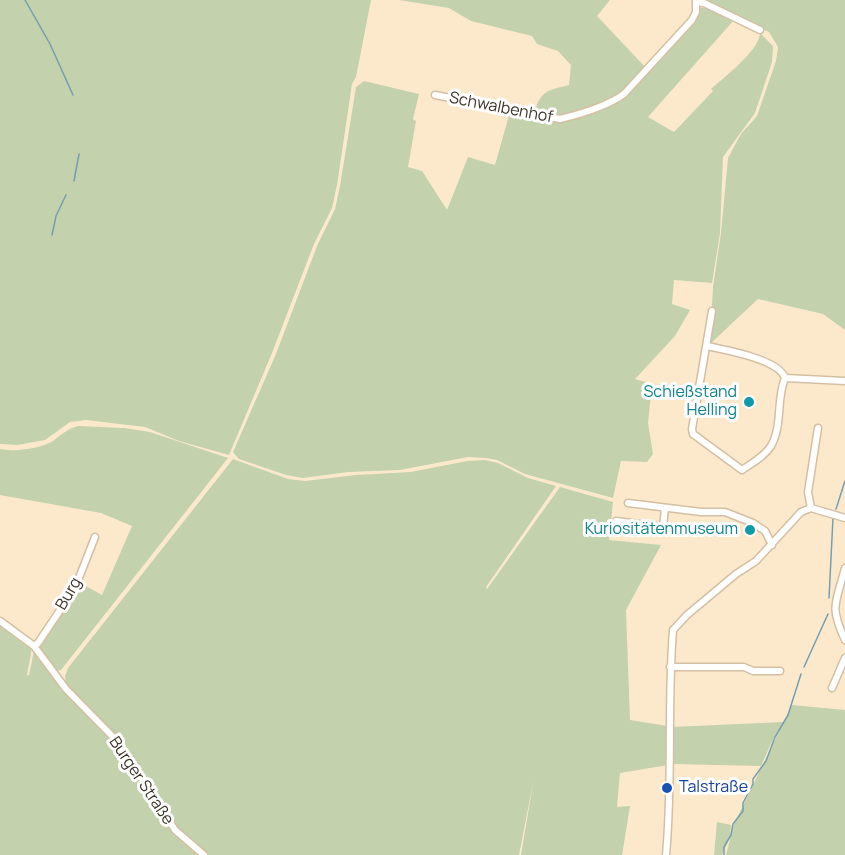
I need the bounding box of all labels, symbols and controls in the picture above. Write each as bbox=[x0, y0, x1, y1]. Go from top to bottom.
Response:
street label: Schwalbenhof bbox=[447, 89, 555, 127]
place label: Schießstand Helling bbox=[643, 383, 737, 421]
marker: Schießstand Helling bbox=[742, 395, 756, 409]
place label: Kuriositätenmuseum bbox=[585, 520, 738, 540]
marker: Kuriositätenmuseum bbox=[743, 523, 757, 537]
street label: Burg bbox=[52, 574, 86, 614]
street label: Burger Straße bbox=[104, 733, 178, 829]
place label: Talstraße bbox=[679, 778, 748, 798]
marker: Talstraße bbox=[660, 781, 674, 795]

